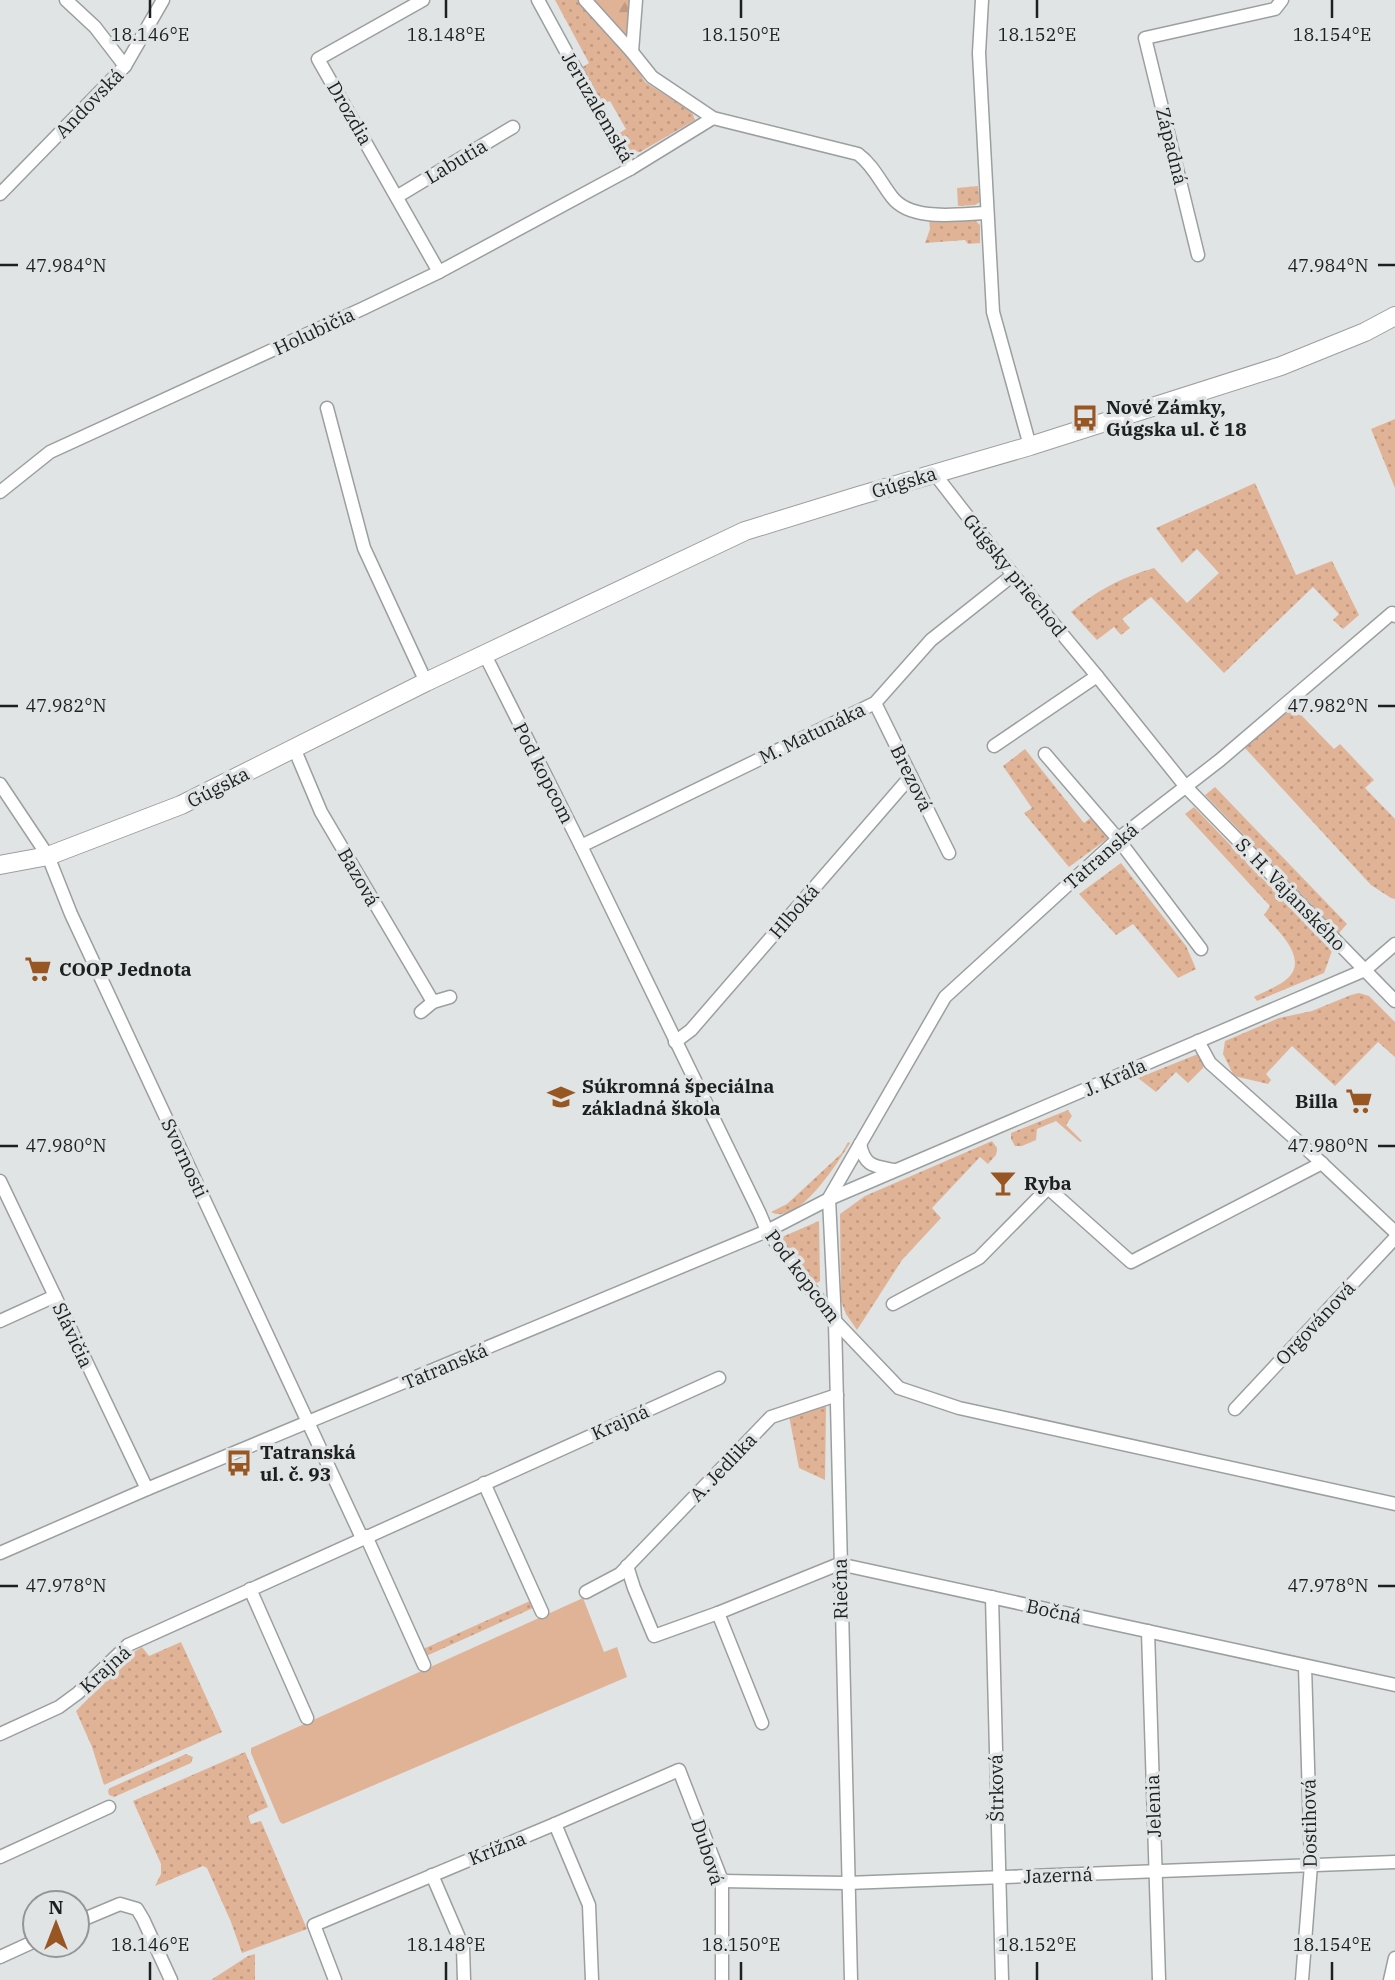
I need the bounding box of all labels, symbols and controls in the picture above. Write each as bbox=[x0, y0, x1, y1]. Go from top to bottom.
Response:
text: 18.146°E bbox=[111, 23, 189, 46]
text: 18.148°E bbox=[407, 23, 485, 46]
text: 18.150°E bbox=[702, 23, 780, 46]
text: 18.152°E bbox=[998, 23, 1076, 46]
text: 18.154°E bbox=[1293, 23, 1371, 46]
street label: Jeruzalemská bbox=[557, 47, 639, 167]
street label: Andovská bbox=[50, 63, 128, 143]
street label: Drozdia bbox=[322, 77, 378, 149]
street label: Západná bbox=[1151, 105, 1193, 187]
street label: Labutia bbox=[421, 133, 491, 189]
text: 47.984°N bbox=[25, 254, 107, 277]
text: 47.984°N bbox=[1287, 254, 1369, 277]
street label: Holubičia bbox=[270, 302, 358, 360]
place label: Nové Zámky, Gúgska ul. č 18 bbox=[1106, 395, 1247, 441]
bus stop icon: Nové Zámky, Gúgska ul. č 18 bbox=[1070, 403, 1100, 433]
street label: Gúgska bbox=[869, 461, 939, 503]
street label: Gúgsky priechod bbox=[958, 509, 1072, 641]
text: 47.982°N bbox=[25, 694, 107, 717]
text: 47.982°N bbox=[1287, 694, 1369, 717]
street label: M. Matunáka bbox=[755, 697, 869, 769]
street label: Pod kopcom bbox=[508, 718, 580, 828]
street label: Brezová bbox=[886, 741, 938, 815]
street label: Gúgska bbox=[183, 761, 253, 813]
street label: Tatranská bbox=[1059, 817, 1143, 895]
street label: S. H. Vajanského bbox=[1231, 832, 1351, 956]
street label: Bazová bbox=[333, 844, 385, 910]
street label: Hlboká bbox=[764, 879, 824, 943]
supermarket icon: COOP Jednota bbox=[23, 954, 53, 984]
place label: COOP Jednota bbox=[59, 957, 192, 981]
street label: J. Kráľa bbox=[1080, 1053, 1150, 1101]
place label: Súkromná špeciálna základná škola bbox=[582, 1074, 774, 1120]
school or university icon: Súkromná špeciálna základná škola bbox=[546, 1082, 576, 1112]
supermarket icon: Billa bbox=[1344, 1086, 1374, 1116]
place label: Billa bbox=[1295, 1089, 1338, 1113]
street label: Svornosti bbox=[156, 1114, 214, 1202]
text: 47.980°N bbox=[25, 1134, 107, 1157]
text: 47.980°N bbox=[1287, 1134, 1369, 1157]
bar icon: Ryba bbox=[988, 1168, 1018, 1198]
place label: Ryba bbox=[1024, 1171, 1072, 1195]
street label: Pod kopcom bbox=[760, 1225, 846, 1327]
street label: Orgovánová bbox=[1270, 1276, 1360, 1370]
street label: Slávičia bbox=[47, 1299, 99, 1371]
street label: Tatranská bbox=[399, 1337, 491, 1395]
street label: Krajná bbox=[588, 1399, 652, 1445]
street label: A. Jedlika bbox=[684, 1428, 762, 1506]
place label: Tatranská ul. č. 93 bbox=[260, 1440, 356, 1486]
bus stop icon: Tatranská ul. č. 93 bbox=[224, 1448, 254, 1478]
street label: Riečna bbox=[827, 1558, 853, 1620]
text: 47.978°N bbox=[25, 1574, 107, 1597]
text: 47.978°N bbox=[1287, 1574, 1369, 1597]
street label: Bočná bbox=[1024, 1593, 1084, 1629]
street label: Krajná bbox=[75, 1640, 135, 1698]
street label: Štrková bbox=[983, 1754, 1009, 1822]
street label: Jelenia bbox=[1140, 1774, 1166, 1838]
street label: Dostihová bbox=[1296, 1778, 1322, 1868]
street label: Dubová bbox=[686, 1816, 730, 1888]
street label: Krížna bbox=[465, 1826, 529, 1870]
street label: Jazerná bbox=[1023, 1862, 1093, 1888]
north arrow bbox=[21, 1889, 91, 1959]
text: N bbox=[48, 1895, 64, 1919]
text: 18.146°E bbox=[111, 1933, 189, 1956]
text: 18.148°E bbox=[407, 1933, 485, 1956]
text: 18.150°E bbox=[702, 1933, 780, 1956]
text: 18.152°E bbox=[998, 1933, 1076, 1956]
text: 18.154°E bbox=[1293, 1933, 1371, 1956]

